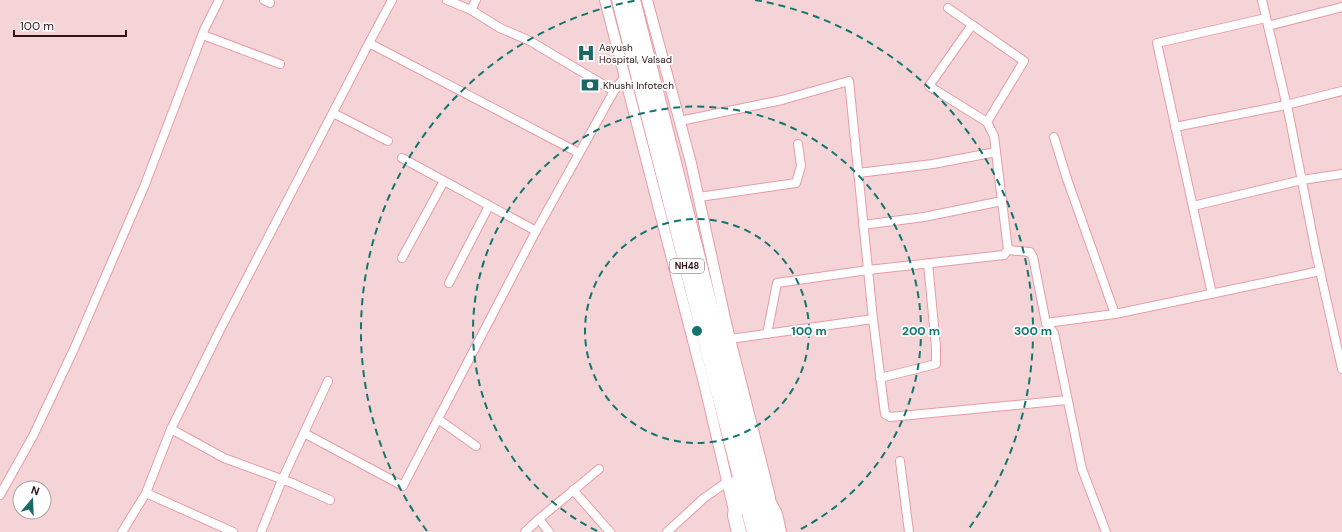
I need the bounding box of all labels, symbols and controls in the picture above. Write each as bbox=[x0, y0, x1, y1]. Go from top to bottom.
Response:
scale bar bbox=[14, 12, 126, 38]
text: 100 m bbox=[20, 18, 54, 34]
place label: Aayush Hospital, Valsad bbox=[599, 41, 672, 66]
hospital icon: Aayush Hospital, Valsad bbox=[576, 43, 596, 63]
bank icon: Khushi Infotech bbox=[580, 75, 600, 95]
place label: Khushi Infotech bbox=[603, 79, 674, 92]
road number: NH48 bbox=[670, 259, 704, 273]
text: 100 m bbox=[791, 323, 827, 339]
text: 200 m bbox=[902, 323, 940, 339]
text: 300 m bbox=[1014, 323, 1052, 339]
centre of rings bbox=[690, 324, 704, 338]
north arrow bbox=[12, 480, 52, 520]
text: N bbox=[29, 483, 41, 498]

